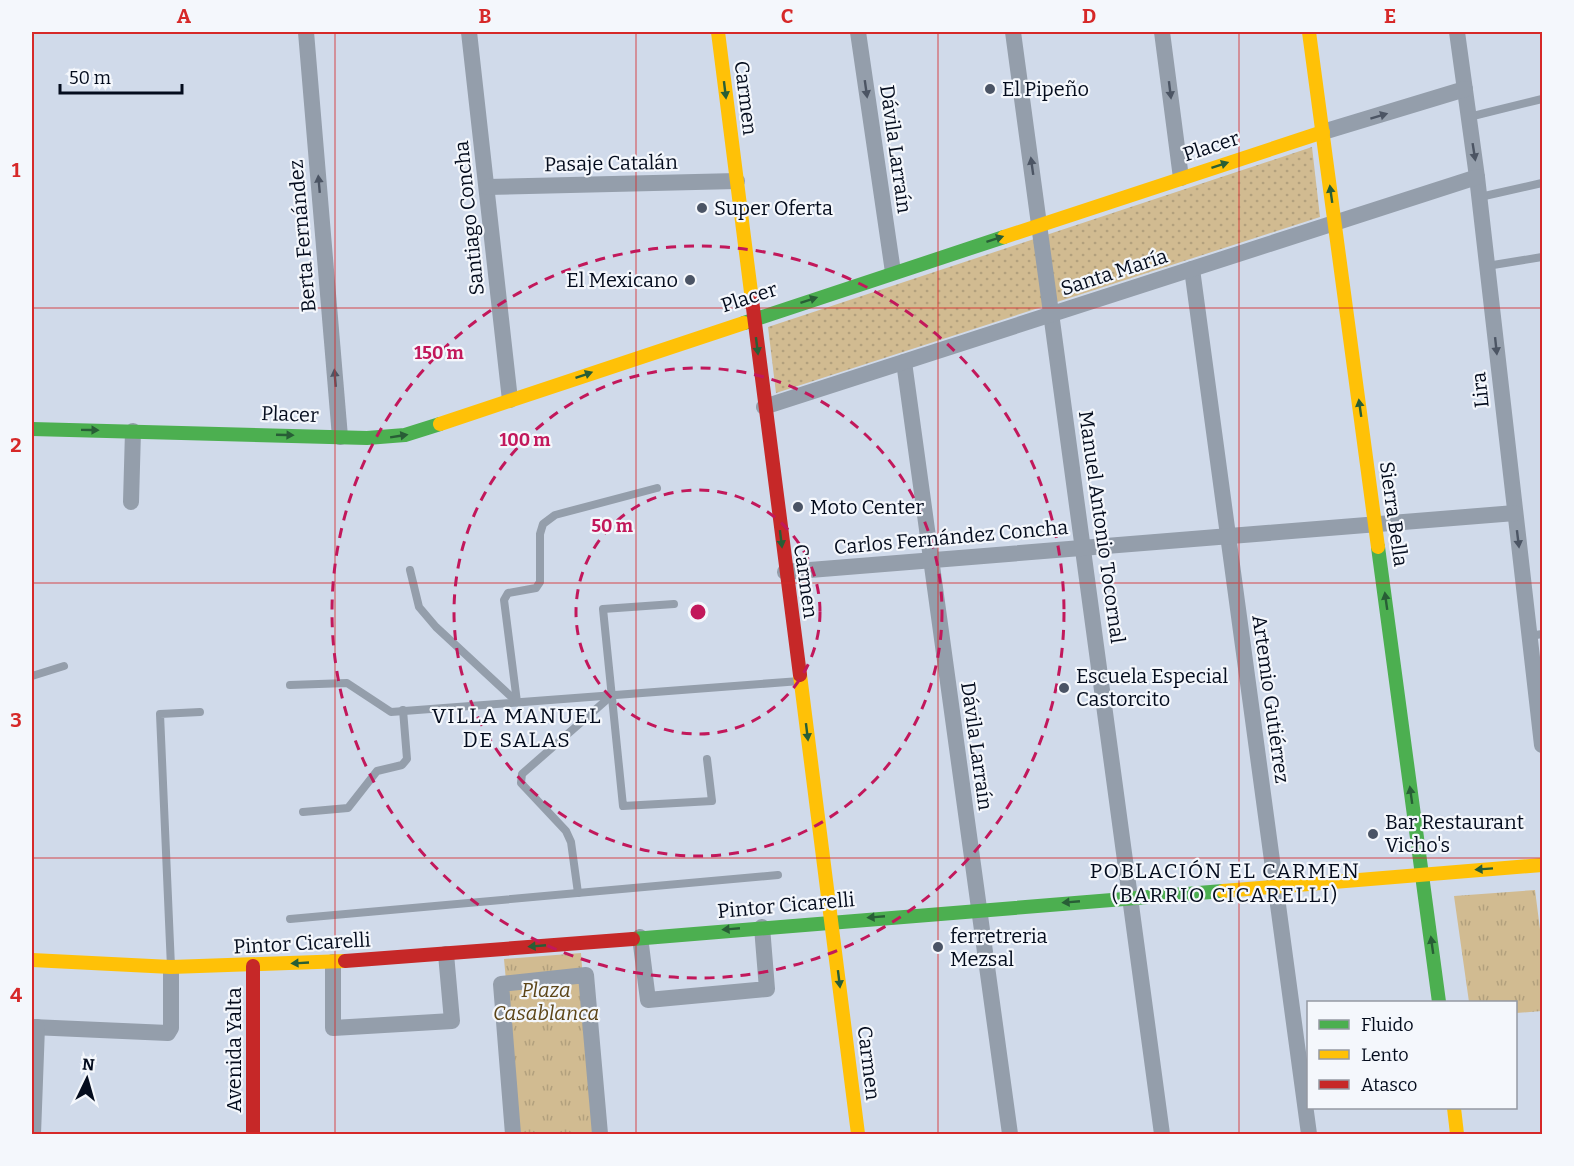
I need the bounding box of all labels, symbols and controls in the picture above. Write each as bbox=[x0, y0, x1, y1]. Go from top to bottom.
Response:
text: A bbox=[177, 4, 192, 28]
text: B bbox=[479, 4, 492, 28]
text: C bbox=[781, 4, 793, 28]
text: D bbox=[1082, 4, 1096, 28]
text: E bbox=[1384, 4, 1396, 28]
scale bar bbox=[60, 57, 182, 95]
street label: Carmen bbox=[730, 59, 763, 137]
text: 50 m bbox=[69, 67, 111, 89]
place label: El Pipeño bbox=[1002, 77, 1089, 101]
one-way arrow bbox=[721, 80, 730, 99]
one-way arrow bbox=[862, 80, 871, 99]
one-way arrow bbox=[1165, 80, 1175, 99]
marker: El Pipeño bbox=[983, 82, 997, 96]
street label: Dávila Larraín bbox=[875, 83, 917, 215]
one-way arrow bbox=[1370, 111, 1388, 120]
street label: Placer bbox=[1180, 126, 1242, 166]
street label: Santiago Concha bbox=[449, 140, 489, 296]
one-way arrow bbox=[1469, 142, 1478, 161]
street label: Pasaje Catalán bbox=[544, 150, 678, 177]
one-way arrow bbox=[1027, 157, 1036, 176]
text: 1 bbox=[12, 158, 21, 182]
street label: Berta Fernández bbox=[283, 159, 321, 313]
one-way arrow bbox=[1211, 160, 1229, 170]
one-way arrow bbox=[314, 174, 324, 193]
one-way arrow bbox=[1326, 184, 1336, 203]
place label: Super Oferta bbox=[714, 196, 833, 220]
marker: Super Oferta bbox=[695, 201, 709, 215]
one-way arrow bbox=[986, 234, 1004, 243]
street label: Santa María bbox=[1058, 243, 1170, 301]
place label: El Mexicano bbox=[566, 268, 678, 292]
marker: El Mexicano bbox=[683, 273, 697, 287]
street label: Placer bbox=[718, 277, 780, 317]
one-way arrow bbox=[800, 294, 818, 304]
one-way arrow bbox=[752, 336, 762, 355]
one-way arrow bbox=[1491, 336, 1501, 355]
text: 150 m bbox=[414, 342, 464, 364]
one-way arrow bbox=[330, 369, 340, 388]
one-way arrow bbox=[575, 370, 593, 380]
street label: Lira bbox=[1466, 371, 1494, 409]
one-way arrow bbox=[1355, 399, 1364, 418]
street label: Placer bbox=[261, 401, 319, 427]
street label: Manuel Antonio Tocornal bbox=[1074, 409, 1130, 645]
one-way arrow bbox=[80, 425, 99, 435]
text: 100 m bbox=[499, 429, 551, 451]
one-way arrow bbox=[275, 430, 294, 440]
one-way arrow bbox=[389, 431, 408, 440]
text: 2 bbox=[10, 433, 22, 457]
street label: Sierra Bella bbox=[1375, 460, 1413, 568]
place label: Moto Center bbox=[810, 495, 924, 519]
marker: Moto Center bbox=[791, 500, 805, 514]
text: 50 m bbox=[591, 515, 633, 537]
street label: Carlos Fernández Concha bbox=[833, 515, 1069, 559]
one-way arrow bbox=[777, 530, 786, 549]
one-way arrow bbox=[1513, 530, 1523, 549]
street label: Carmen bbox=[789, 542, 823, 620]
one-way arrow bbox=[1381, 592, 1390, 611]
centre of rings bbox=[688, 602, 708, 622]
street label: Artemio Gutiérrez bbox=[1247, 613, 1295, 785]
place label: Escuela Especial Castorcito bbox=[1076, 664, 1228, 711]
street label: Dávila Larraín bbox=[956, 680, 998, 812]
marker: Escuela Especial Castorcito bbox=[1057, 681, 1071, 695]
district label: VILLA MANUEL DE SALAS bbox=[432, 703, 602, 753]
text: 3 bbox=[10, 708, 22, 732]
one-way arrow bbox=[802, 723, 812, 742]
one-way arrow bbox=[1407, 785, 1416, 804]
place label: Bar Restaurant Vicho's bbox=[1385, 810, 1524, 857]
marker: Bar Restaurant Vicho's bbox=[1366, 827, 1380, 841]
district label: POBLACIÓN EL CARMEN (BARRIO CICARELLI) bbox=[1090, 858, 1360, 908]
one-way arrow bbox=[1475, 864, 1494, 874]
street label: Pintor Cicarelli bbox=[716, 887, 856, 923]
one-way arrow bbox=[1061, 897, 1080, 907]
one-way arrow bbox=[867, 913, 886, 922]
place label: ferretreria Mezsal bbox=[950, 924, 1047, 971]
one-way arrow bbox=[722, 925, 741, 934]
street label: Pintor Cicarelli bbox=[233, 927, 371, 959]
one-way arrow bbox=[1427, 935, 1436, 954]
marker: ferretreria Mezsal bbox=[931, 940, 945, 954]
one-way arrow bbox=[527, 941, 546, 951]
one-way arrow bbox=[291, 959, 310, 968]
one-way arrow bbox=[834, 970, 843, 989]
park label: Plaza Casablanca bbox=[493, 978, 599, 1025]
text: 4 bbox=[10, 983, 22, 1007]
street label: Avenida Yalta bbox=[222, 987, 246, 1113]
legend bbox=[1307, 1001, 1517, 1109]
text: Fluido bbox=[1361, 1014, 1414, 1036]
street label: Carmen bbox=[853, 1024, 886, 1102]
text: Lento bbox=[1361, 1044, 1409, 1066]
north arrow bbox=[57, 1049, 117, 1109]
text: N bbox=[81, 1055, 95, 1075]
text: Atasco bbox=[1361, 1074, 1417, 1096]

